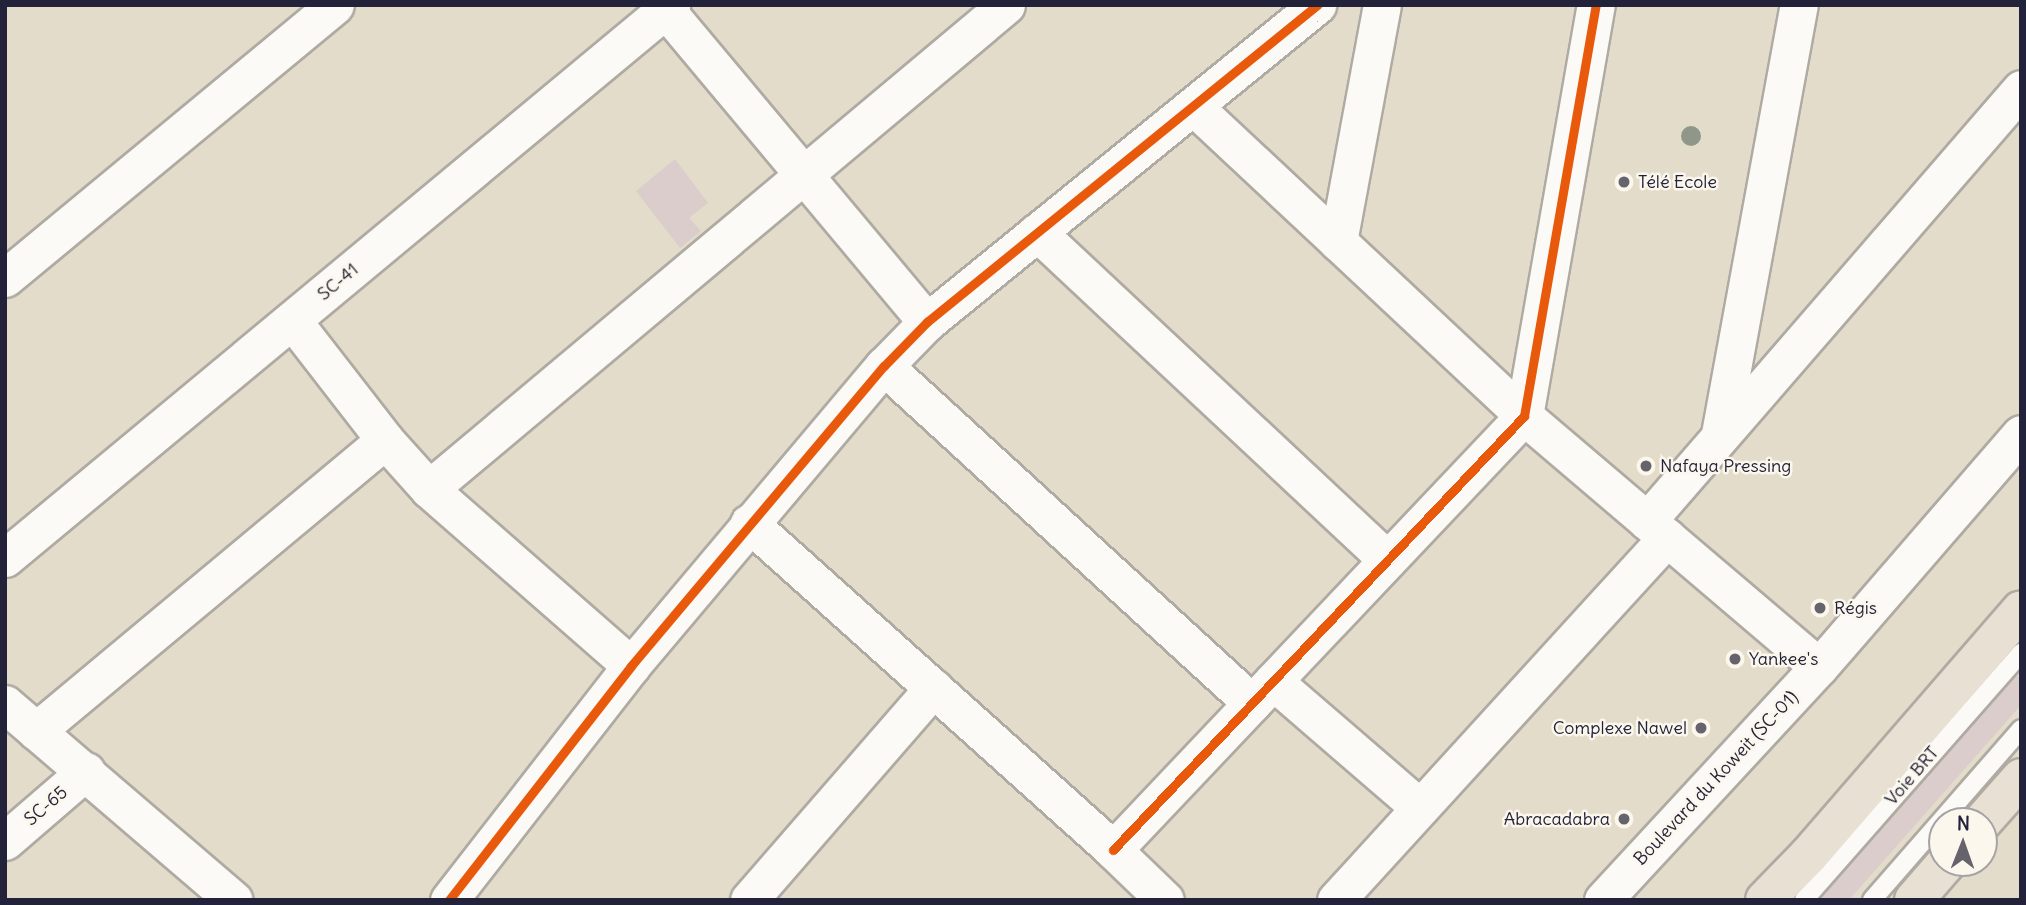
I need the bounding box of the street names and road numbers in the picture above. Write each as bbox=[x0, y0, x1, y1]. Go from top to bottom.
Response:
street label: SC-41 bbox=[313, 259, 363, 305]
street label: Boulevard du Koweit (SC-01) bbox=[1629, 686, 1803, 870]
street label: Voie BRT bbox=[1881, 742, 1943, 810]
street label: SC-65 bbox=[20, 782, 72, 830]

